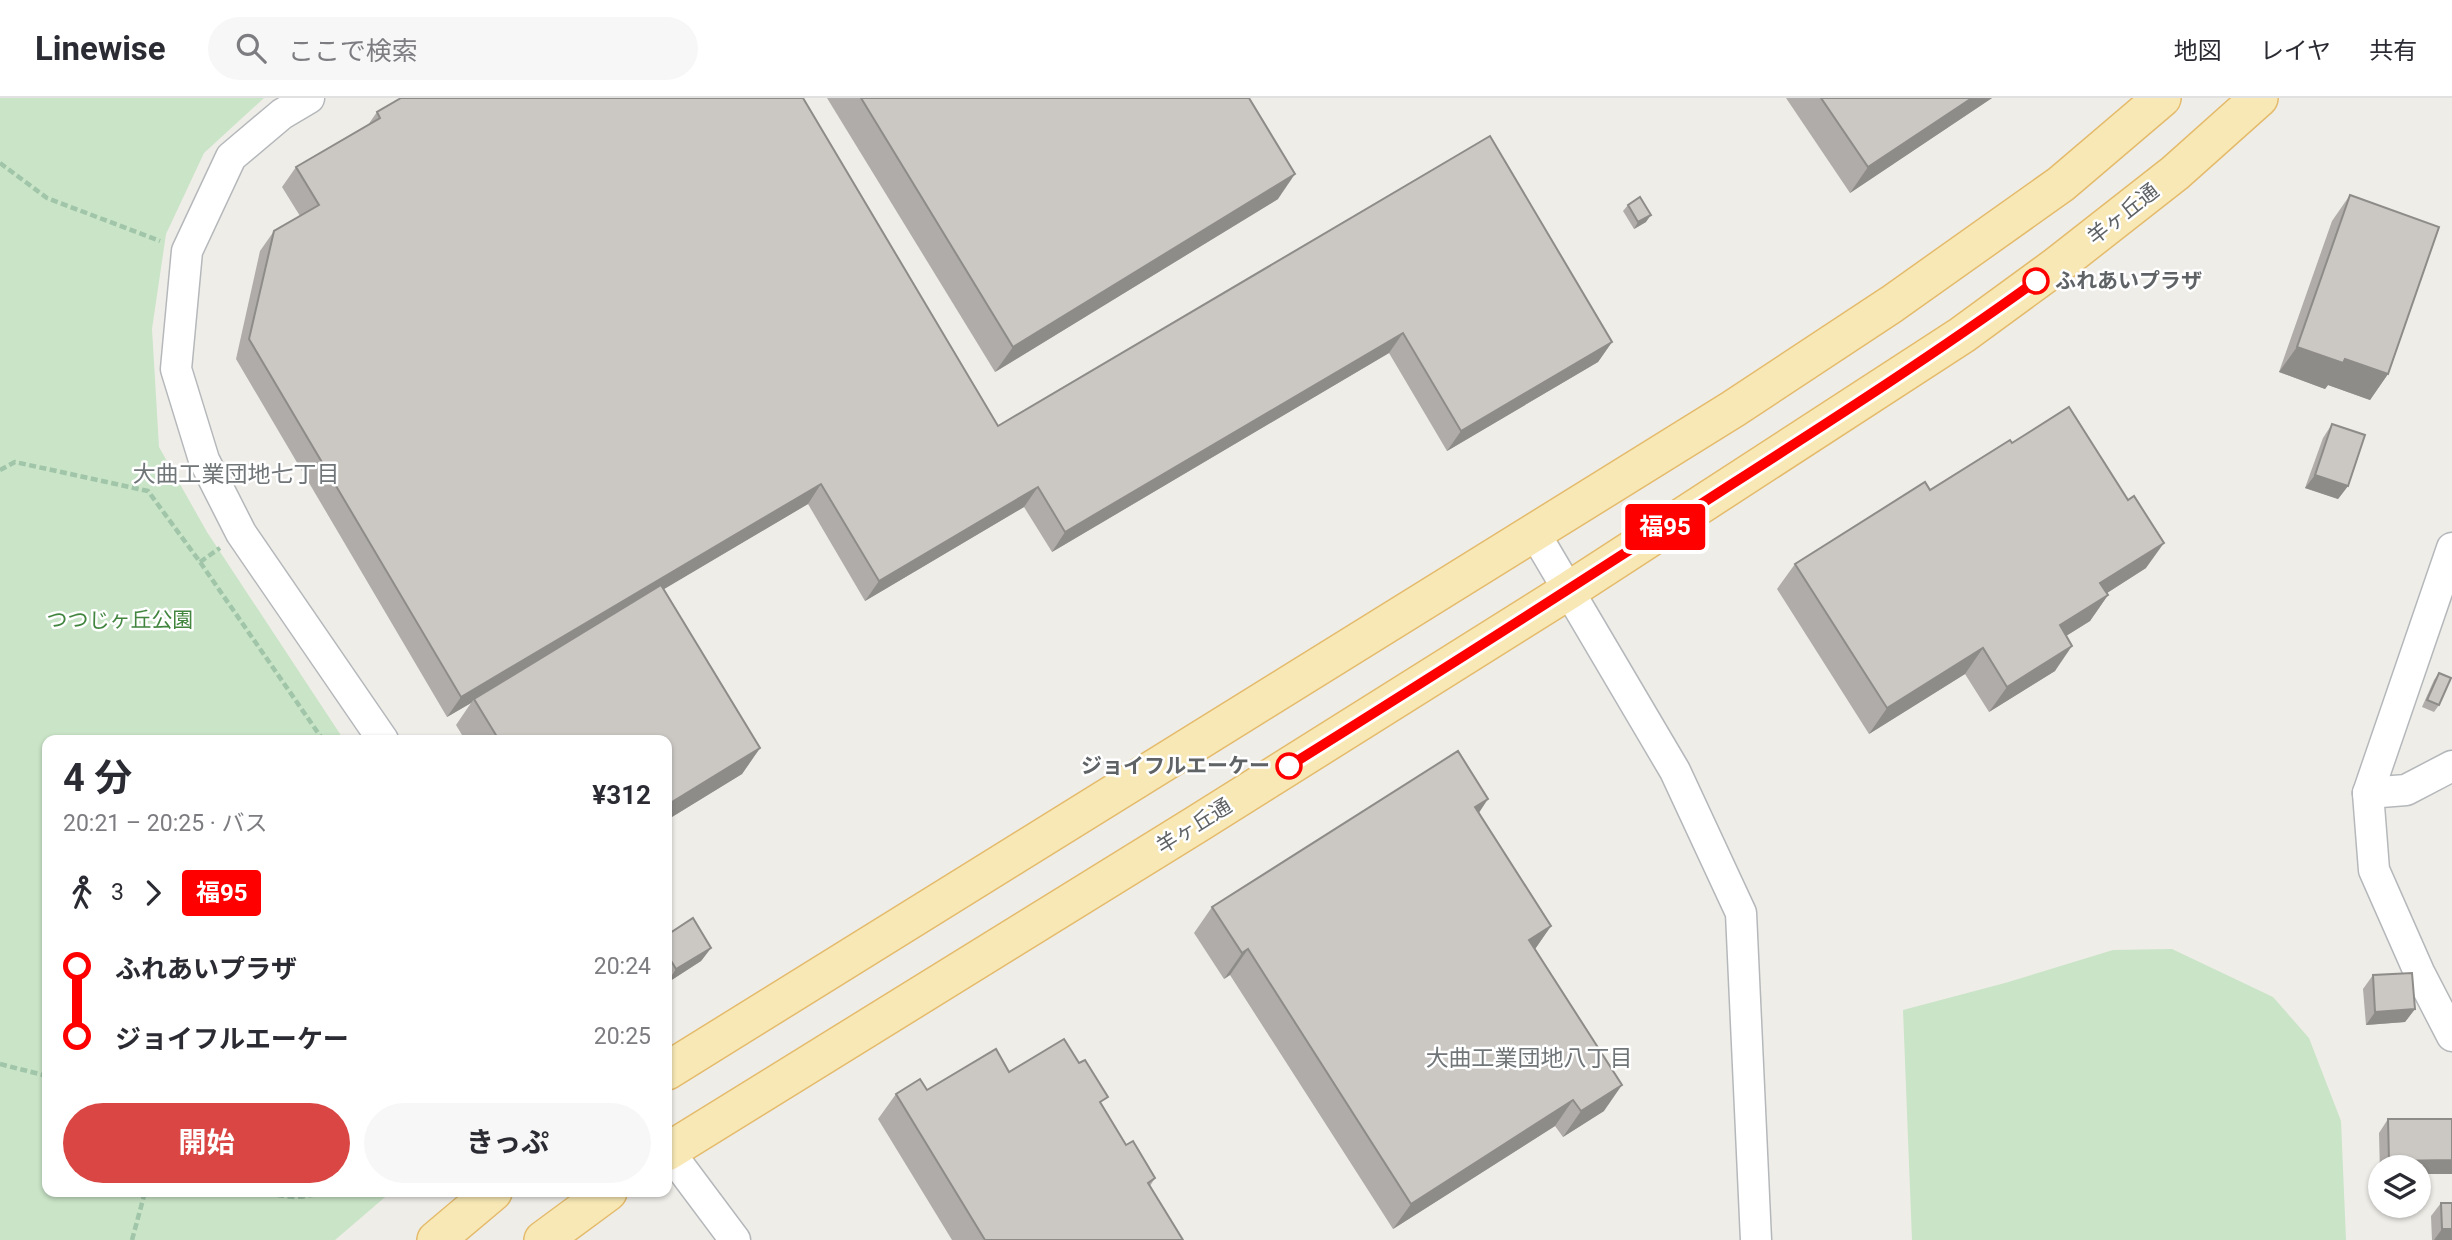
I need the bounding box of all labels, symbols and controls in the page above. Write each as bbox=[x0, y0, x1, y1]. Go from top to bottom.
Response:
search box bbox=[208, 17, 698, 80]
text: Linewise bbox=[35, 29, 166, 68]
icon: search bbox=[232, 29, 270, 67]
text: ここで検索 bbox=[288, 36, 418, 66]
text: 地図 bbox=[2174, 37, 2222, 65]
text: レイヤ bbox=[2260, 37, 2331, 65]
text: 共有 bbox=[2369, 37, 2417, 65]
street label: 羊ヶ丘通 bbox=[2083, 179, 2163, 249]
marker: ふれあいプラザ bbox=[2023, 268, 2049, 294]
place label: ふれあいプラザ bbox=[2055, 269, 2202, 293]
district label: 大曲工業団地七丁目 bbox=[133, 461, 340, 488]
line badge: 福95 bbox=[1625, 504, 1705, 550]
text: 福95 bbox=[1639, 513, 1691, 541]
park label: つつじヶ丘公園 bbox=[47, 608, 194, 632]
marker: ジョイフルエーケー bbox=[1276, 753, 1302, 779]
place label: ジョイフルエーケー bbox=[1081, 754, 1270, 778]
text: 4 分 bbox=[63, 756, 132, 800]
text: ¥312 bbox=[592, 780, 651, 810]
street label: 羊ヶ丘通 bbox=[1152, 794, 1236, 858]
text: 20:21 – 20:25 · バス bbox=[63, 810, 267, 837]
icon: walk bbox=[63, 874, 101, 912]
icon: forward bbox=[134, 874, 172, 912]
text: 3 bbox=[111, 879, 124, 906]
text: 福95 bbox=[196, 879, 247, 907]
text: 20:24 bbox=[594, 953, 651, 980]
text: ふれあいプラザ bbox=[115, 954, 297, 984]
text: 20:25 bbox=[594, 1023, 651, 1050]
text: ジョイフルエーケー bbox=[115, 1024, 349, 1054]
district label: 大曲工業団地八丁目 bbox=[1426, 1045, 1633, 1072]
button: 開始 bbox=[63, 1103, 350, 1183]
button: きっぷ bbox=[364, 1103, 651, 1183]
map controls bbox=[2368, 1155, 2431, 1218]
button: layers bbox=[2368, 1155, 2431, 1218]

